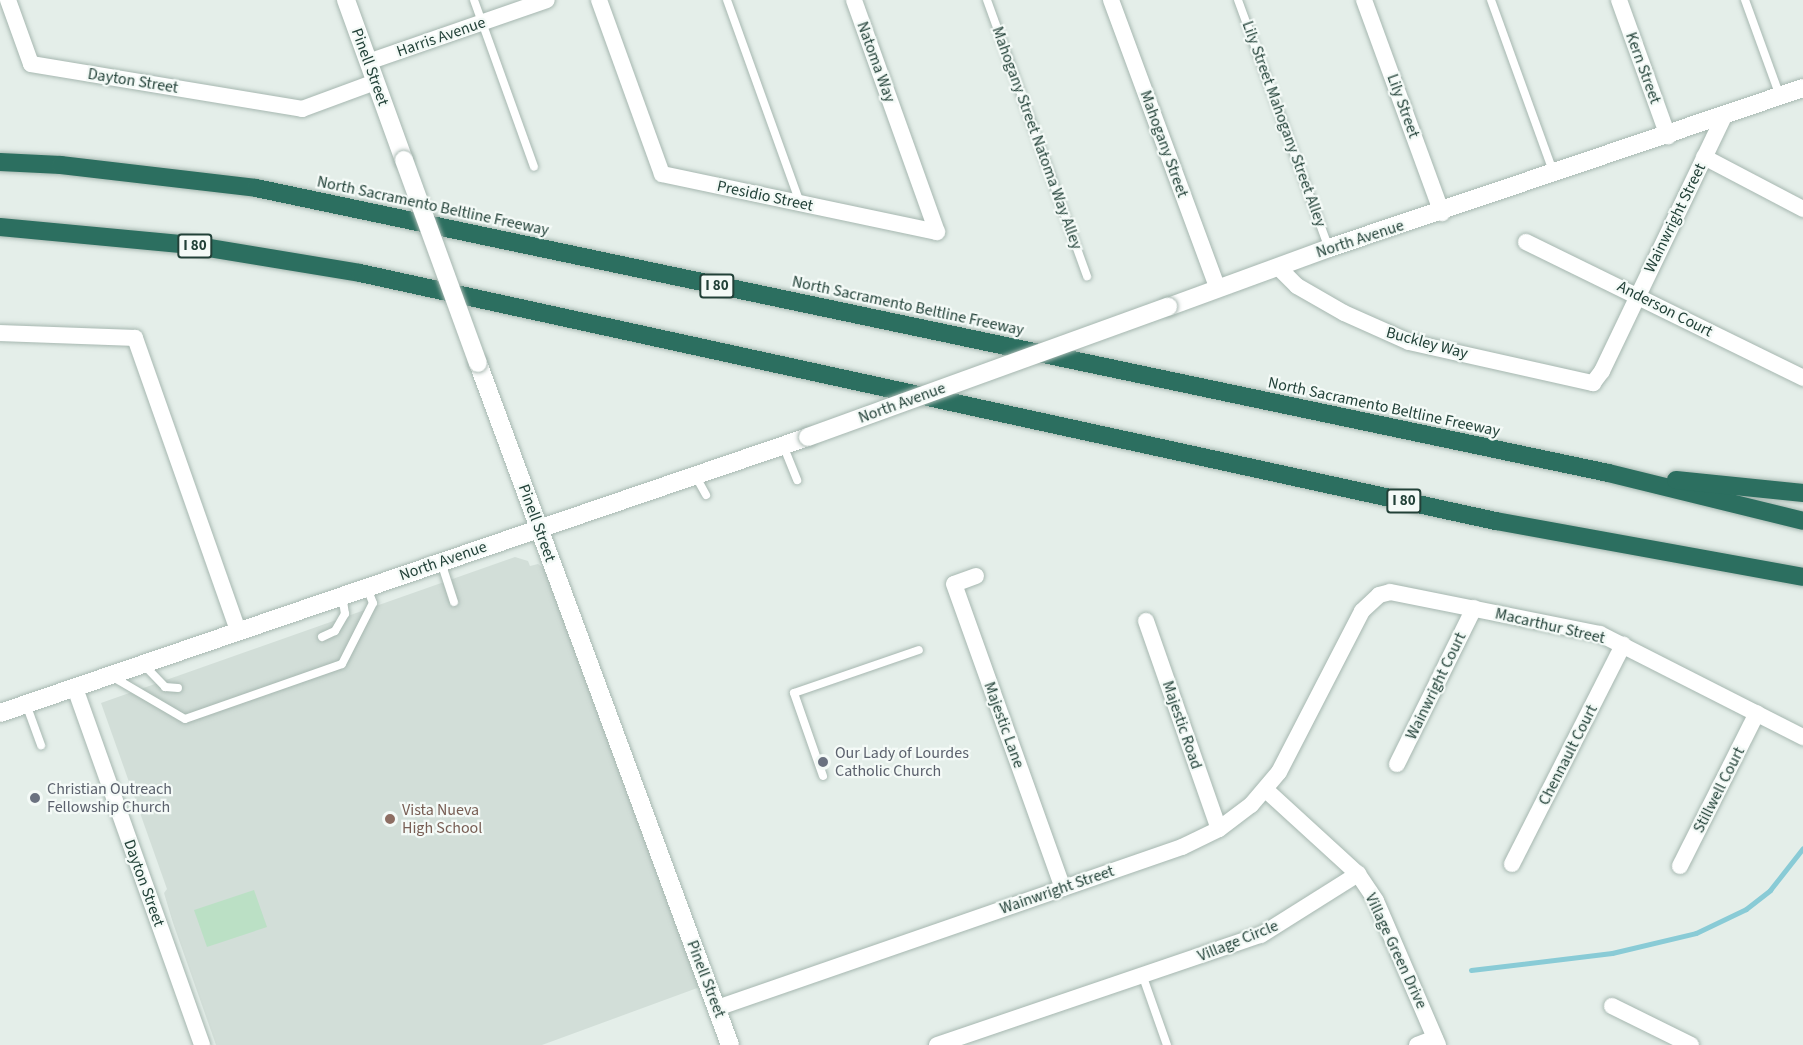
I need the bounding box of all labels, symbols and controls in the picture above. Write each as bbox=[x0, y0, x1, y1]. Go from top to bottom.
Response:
street label: Harris Avenue bbox=[394, 13, 488, 61]
street label: Lily Street Mahogany Street Alley bbox=[1238, 18, 1330, 230]
street label: Natoma Way bbox=[853, 19, 899, 105]
street label: Mahogany Street Natoma Way Alley bbox=[988, 24, 1086, 252]
street label: Pinell Street bbox=[347, 26, 393, 108]
street label: Kern Street bbox=[1621, 30, 1665, 106]
street label: Dayton Street bbox=[86, 64, 180, 98]
street label: Lily Street bbox=[1383, 71, 1423, 141]
street label: Mahogany Street bbox=[1136, 88, 1192, 200]
street label: Wainwright Street bbox=[1640, 160, 1710, 276]
street label: North Sacramento Beltline Freeway bbox=[315, 172, 551, 240]
street label: Presidio Street bbox=[715, 176, 815, 216]
street label: North Avenue bbox=[1314, 216, 1406, 262]
road number: I 80 bbox=[177, 234, 213, 258]
street label: North Sacramento Beltline Freeway bbox=[790, 272, 1026, 340]
road number: I 80 bbox=[699, 274, 735, 298]
street label: Anderson Court bbox=[1614, 277, 1716, 341]
street label: Buckley Way bbox=[1384, 323, 1470, 363]
street label: North Sacramento Beltline Freeway bbox=[1266, 373, 1502, 441]
street label: North Avenue bbox=[856, 378, 948, 428]
street label: Pinell Street bbox=[514, 482, 560, 564]
road number: I 80 bbox=[1386, 489, 1422, 513]
street label: North Avenue bbox=[397, 537, 489, 585]
street label: Macarthur Street bbox=[1493, 604, 1607, 648]
street label: Wainwright Court bbox=[1402, 629, 1470, 743]
street label: Majestic Road bbox=[1158, 678, 1206, 772]
street label: Majestic Lane bbox=[980, 679, 1028, 771]
street label: Chennault Court bbox=[1534, 702, 1602, 808]
place label: Our Lady of Lourdes Catholic Church bbox=[835, 743, 969, 781]
street label: Stillwell Court bbox=[1689, 744, 1749, 836]
marker: Our Lady of Lourdes Catholic Church bbox=[816, 755, 830, 769]
place label: Christian Outreach Fellowship Church bbox=[47, 779, 172, 817]
marker: Christian Outreach Fellowship Church bbox=[28, 791, 42, 805]
place label: Vista Nueva High School bbox=[402, 800, 482, 838]
marker: Vista Nueva High School bbox=[383, 812, 397, 826]
street label: Dayton Street bbox=[119, 837, 169, 929]
street label: Wainwright Street bbox=[997, 861, 1117, 919]
street label: Village Green Drive bbox=[1361, 890, 1431, 1012]
street label: Village Circle bbox=[1195, 916, 1281, 966]
street label: Pinell Street bbox=[683, 938, 729, 1020]

